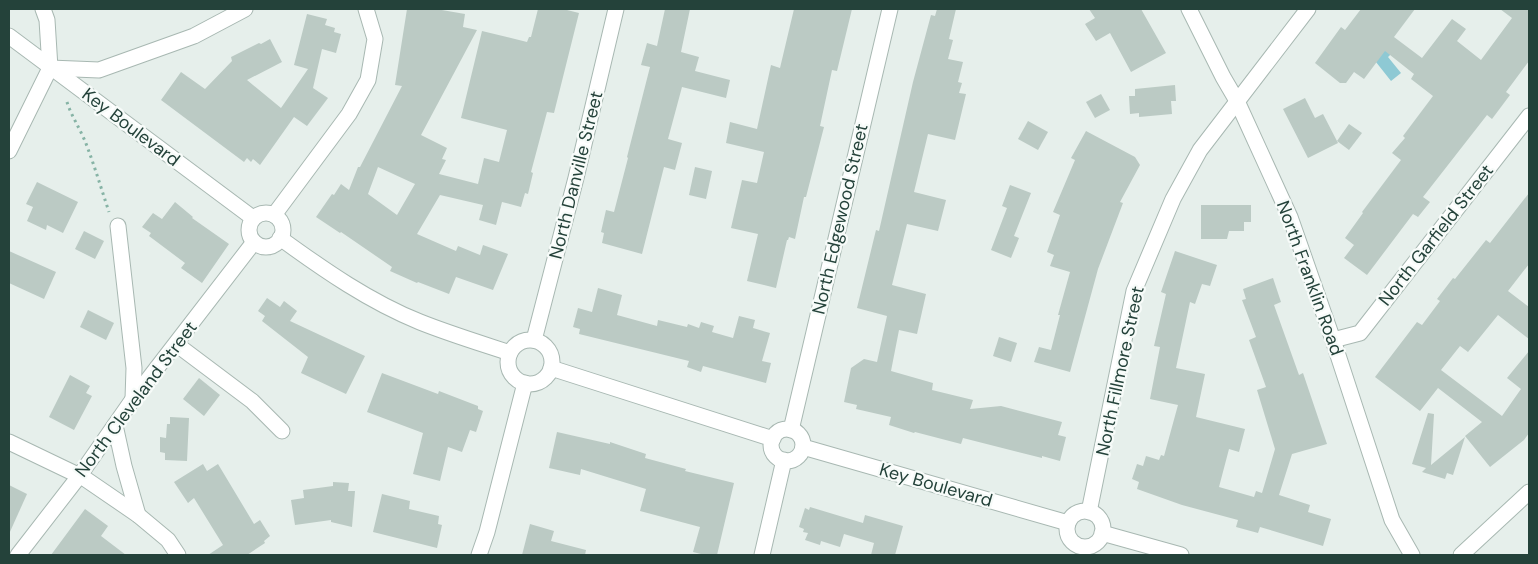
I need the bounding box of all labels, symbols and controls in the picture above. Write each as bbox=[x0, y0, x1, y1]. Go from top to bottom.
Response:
street label: Key Boulevard bbox=[77, 82, 185, 172]
street label: North Danville Street bbox=[544, 89, 608, 261]
street label: North Edgewood Street bbox=[806, 121, 874, 317]
street label: North Garfield Street bbox=[1373, 159, 1499, 311]
street label: North Franklin Road bbox=[1271, 197, 1349, 359]
street label: North Fillmore Street bbox=[1090, 284, 1150, 458]
street label: North Cleveland Street bbox=[69, 316, 203, 482]
street label: Key Boulevard bbox=[877, 457, 995, 513]

